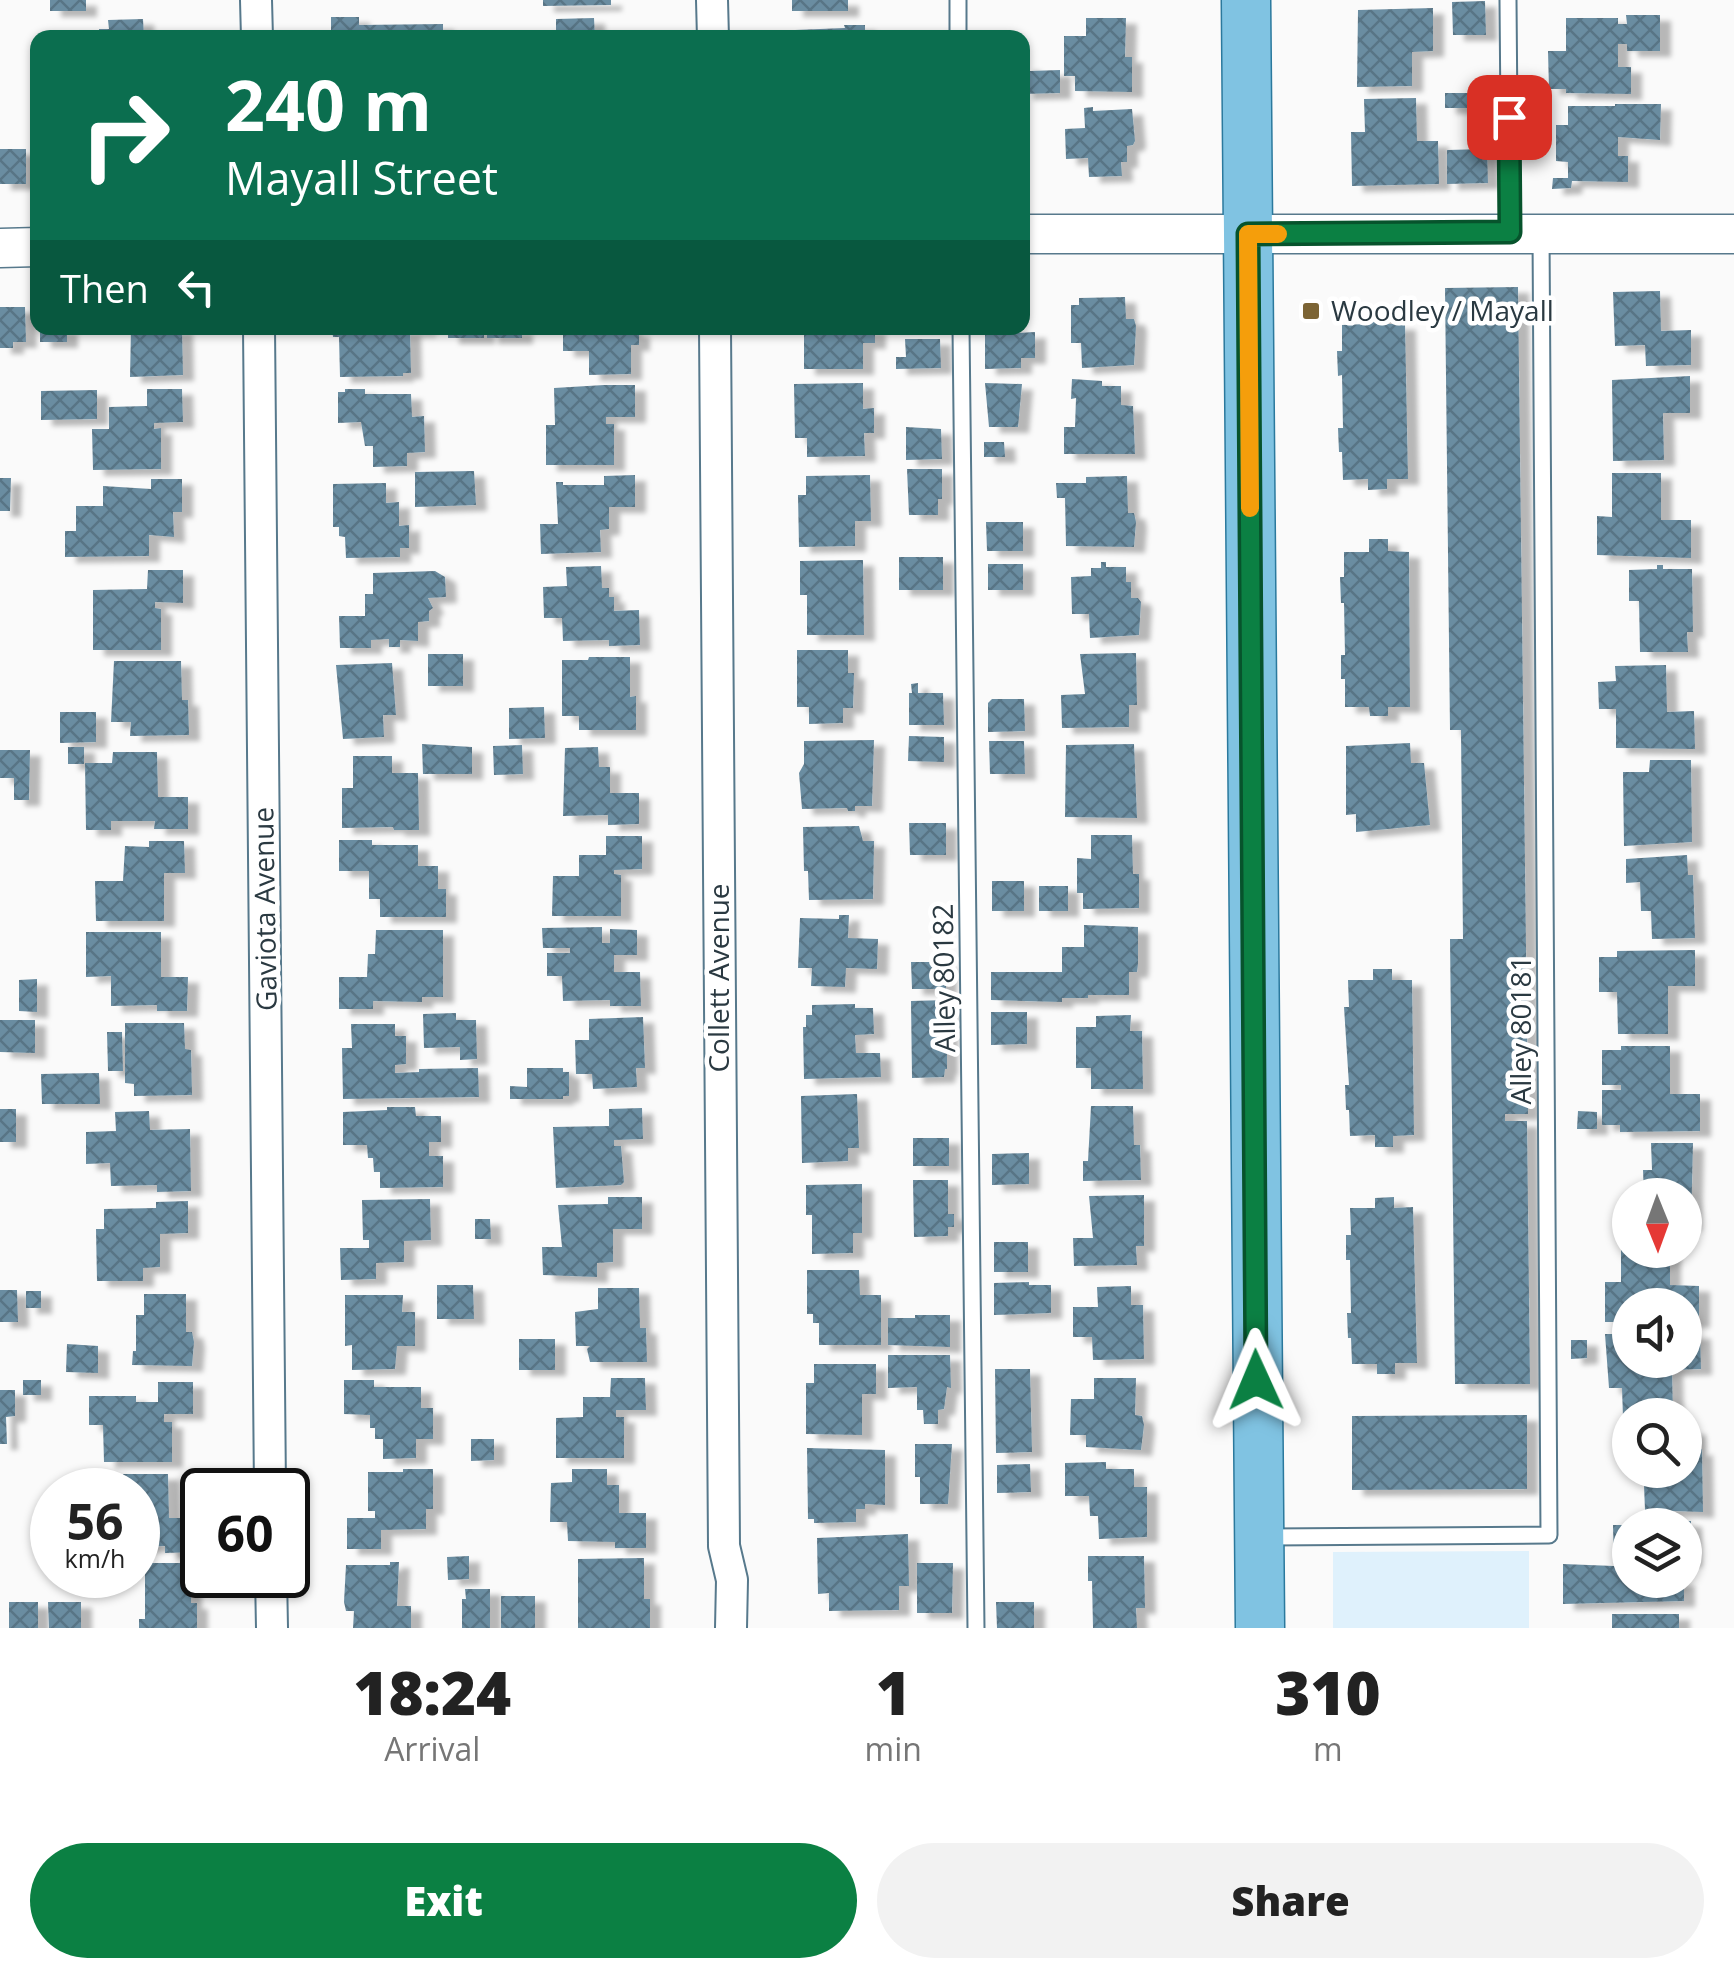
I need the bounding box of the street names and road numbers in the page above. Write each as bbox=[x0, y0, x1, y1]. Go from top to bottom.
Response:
street label: Gaviota Avenue bbox=[243, 807, 285, 1011]
street label: Collett Avenue bbox=[699, 883, 737, 1073]
street label: Alley 80182 bbox=[923, 903, 963, 1053]
street label: Alley 80181 bbox=[1501, 956, 1539, 1104]

